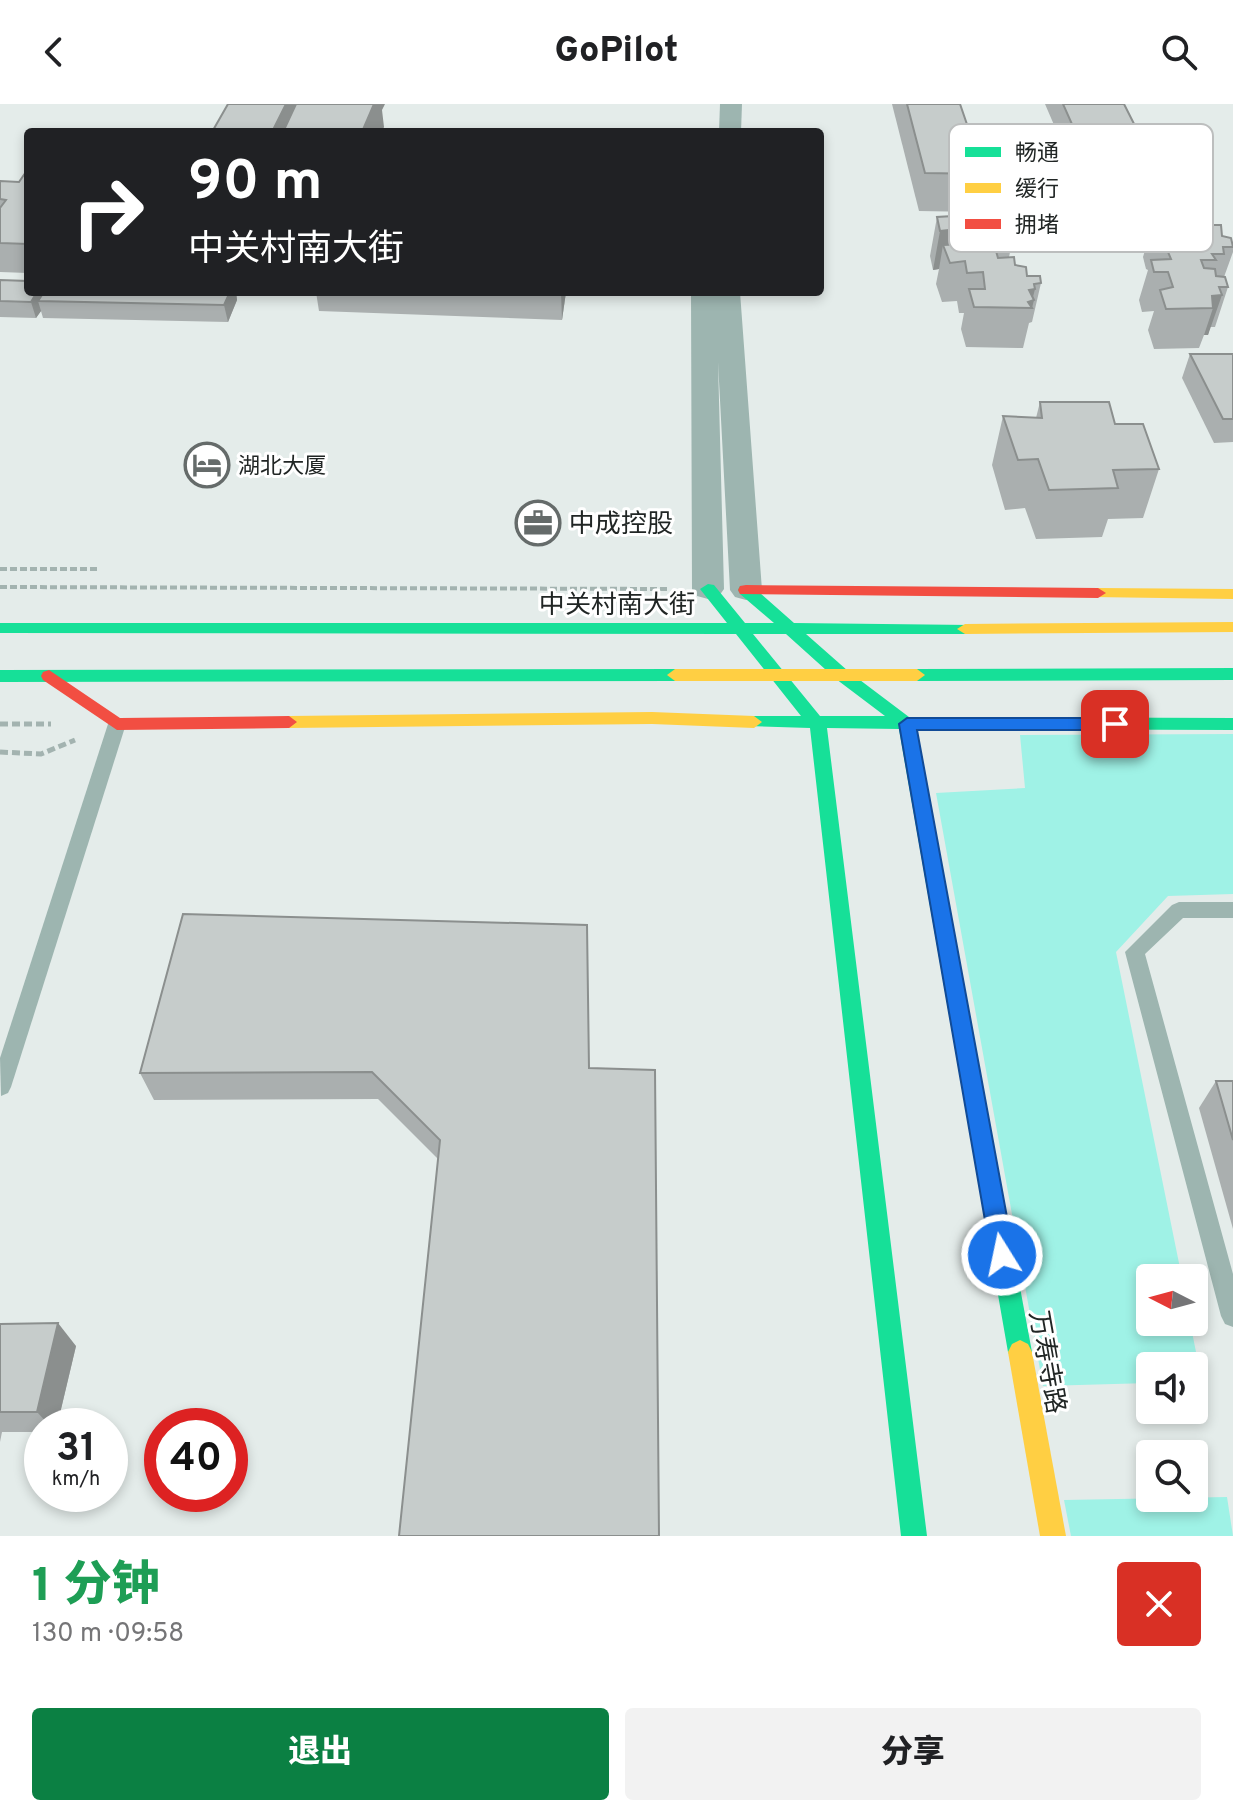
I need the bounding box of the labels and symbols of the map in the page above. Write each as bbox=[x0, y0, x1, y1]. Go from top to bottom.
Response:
legend bbox=[949, 124, 1213, 252]
text: 畅通 bbox=[1015, 141, 1059, 168]
text: 缓行 bbox=[1015, 177, 1059, 204]
text: 拥堵 bbox=[1015, 213, 1059, 240]
hotel icon: 湖北大厦 bbox=[183, 441, 231, 489]
place label: 湖北大厦 bbox=[238, 454, 326, 481]
office icon: 中成控股 bbox=[514, 499, 562, 547]
place label: 中成控股 bbox=[569, 509, 673, 542]
street label: 中关村南大街 bbox=[539, 590, 695, 623]
pin bbox=[1081, 690, 1149, 758]
position arrow bbox=[960, 1213, 1044, 1297]
north arrow bbox=[1136, 1264, 1208, 1336]
street label: 万寿寺路 bbox=[1020, 1308, 1071, 1417]
speed limit sign: 40 bbox=[144, 1408, 248, 1512]

